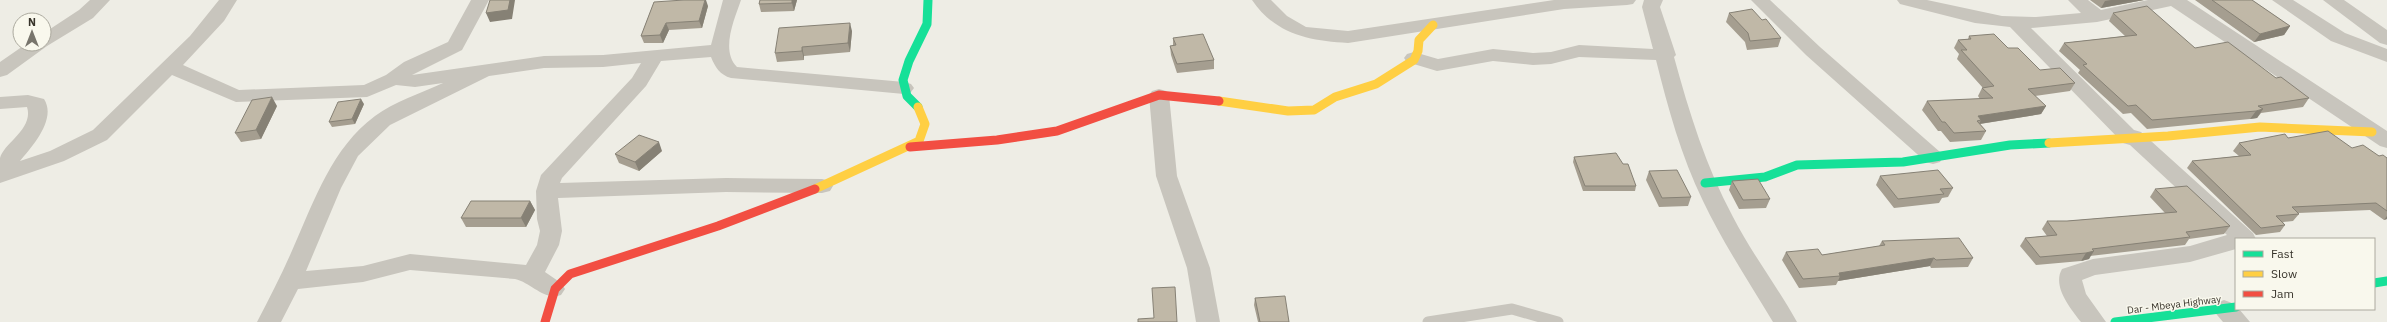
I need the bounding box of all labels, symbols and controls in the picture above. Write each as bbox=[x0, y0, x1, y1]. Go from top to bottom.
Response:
north arrow bbox=[12, 12, 52, 52]
text: N bbox=[28, 15, 36, 29]
legend bbox=[2235, 238, 2375, 310]
text: Fast bbox=[2271, 246, 2294, 261]
text: Slow bbox=[2271, 266, 2297, 281]
text: Jam bbox=[2271, 286, 2294, 301]
street label: Dar - Mbeya Highway bbox=[2126, 292, 2222, 317]

